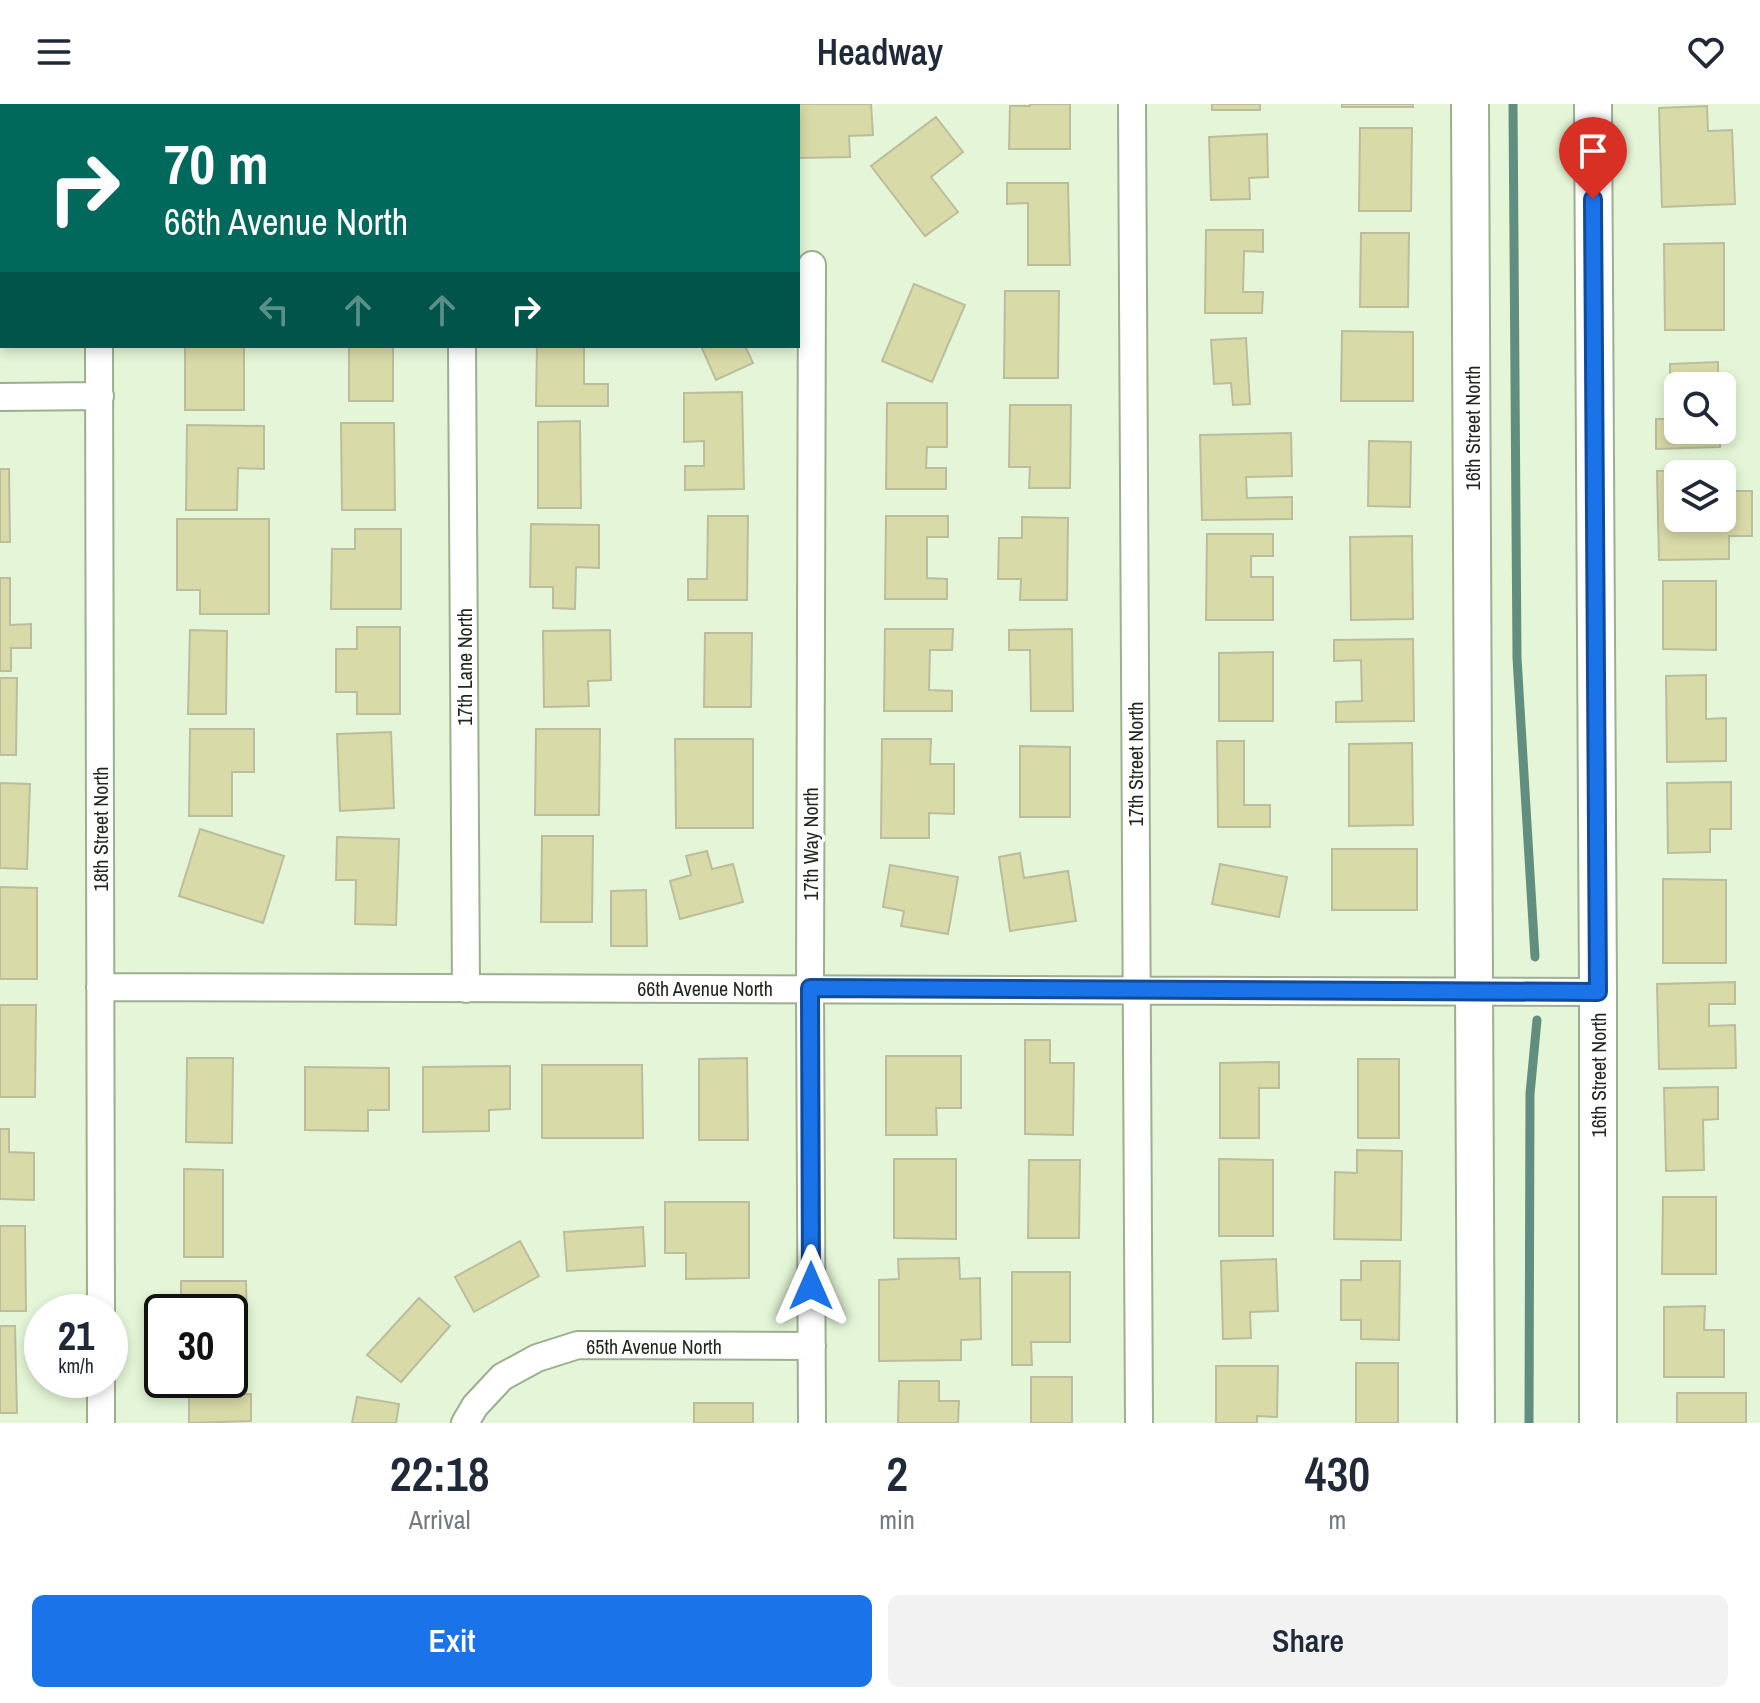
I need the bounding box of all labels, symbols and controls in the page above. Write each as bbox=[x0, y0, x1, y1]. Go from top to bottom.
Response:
text: Headway bbox=[817, 28, 943, 76]
icon: menu bbox=[32, 30, 76, 74]
icon: heart bbox=[1684, 30, 1728, 74]
pin bbox=[1559, 117, 1627, 199]
text: 70 m bbox=[164, 126, 269, 201]
icon: arrive bbox=[1571, 129, 1615, 173]
icon: right bbox=[32, 136, 136, 240]
text: 66th Avenue North bbox=[164, 198, 408, 246]
icon: left bbox=[252, 288, 296, 332]
icon: ahead bbox=[336, 288, 380, 332]
icon: ahead bbox=[420, 288, 464, 332]
icon: right bbox=[504, 288, 548, 332]
street label: 16th Street North bbox=[1459, 366, 1486, 490]
map controls bbox=[1664, 372, 1736, 532]
button: search bbox=[1664, 372, 1736, 444]
button: layers bbox=[1664, 460, 1736, 532]
street label: 17th Lane North bbox=[451, 608, 478, 726]
street label: 17th Street North bbox=[1122, 702, 1149, 826]
street label: 18th Street North bbox=[87, 767, 114, 891]
street label: 17th Way North bbox=[797, 787, 824, 901]
street label: 66th Avenue North bbox=[637, 975, 773, 1002]
street label: 16th Street North bbox=[1585, 1013, 1612, 1137]
position arrow bbox=[769, 1244, 853, 1328]
speed limit sign: 30 bbox=[144, 1294, 248, 1398]
text: 21 bbox=[58, 1309, 94, 1362]
street label: 65th Avenue North bbox=[586, 1333, 722, 1360]
text: km/h bbox=[58, 1352, 94, 1379]
text: 22:18 bbox=[390, 1441, 490, 1506]
text: 2 bbox=[886, 1441, 908, 1506]
text: 430 bbox=[1305, 1441, 1370, 1506]
text: Arrival bbox=[409, 1502, 470, 1537]
text: min bbox=[879, 1502, 915, 1537]
text: m bbox=[1329, 1502, 1346, 1537]
button: Exit bbox=[32, 1595, 872, 1687]
button: Share bbox=[888, 1595, 1728, 1687]

